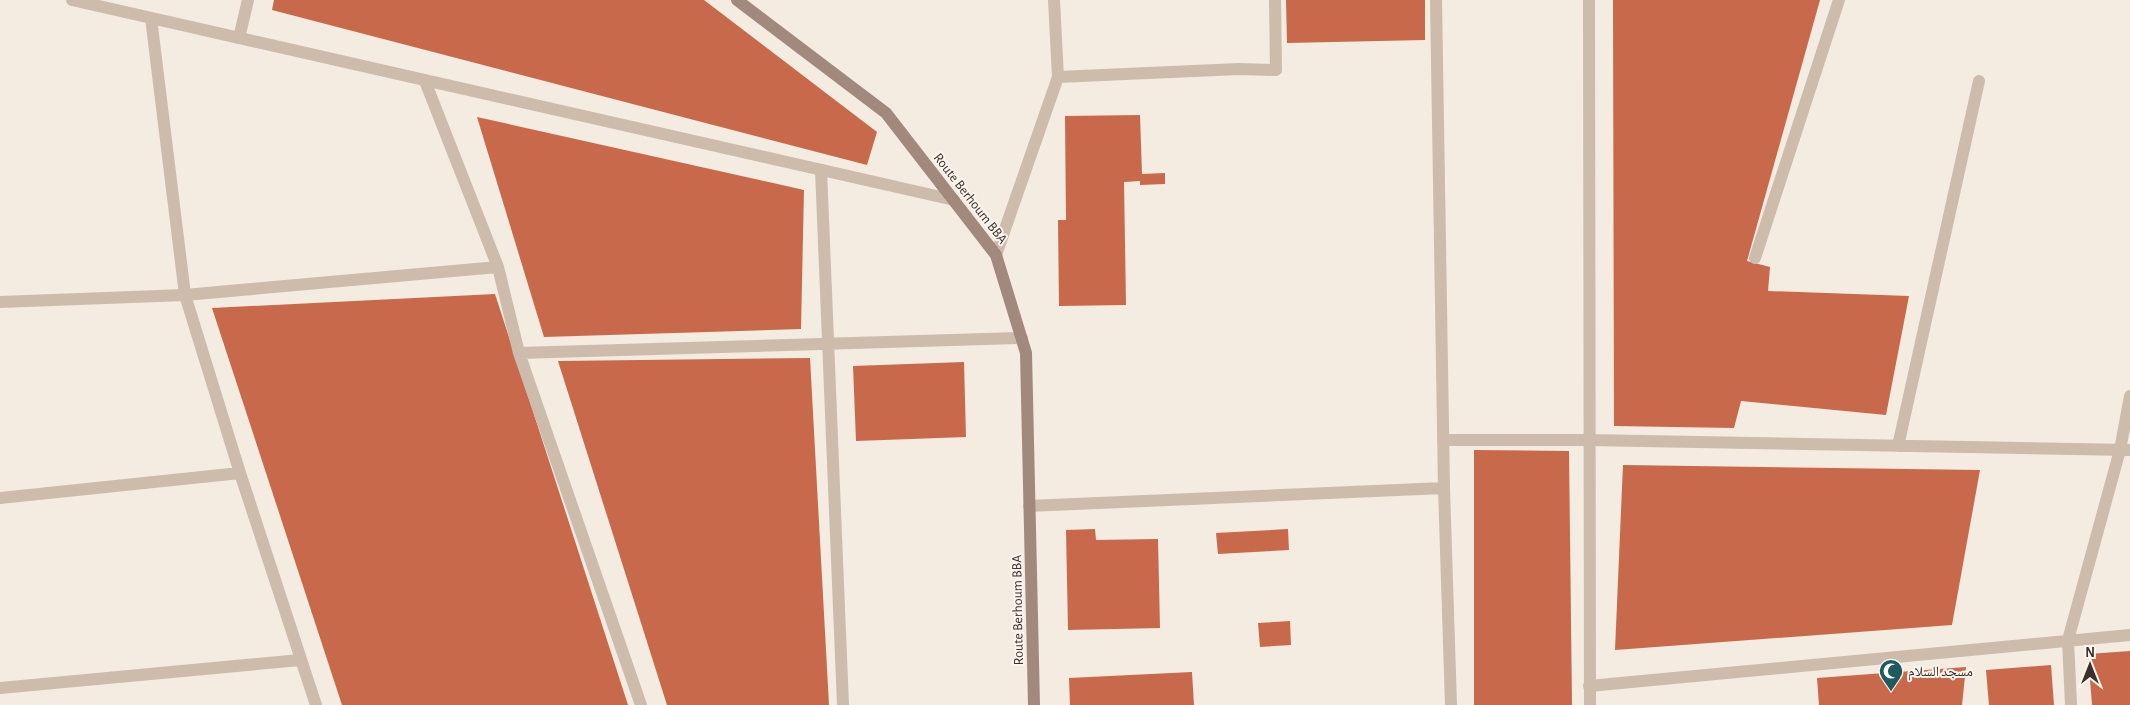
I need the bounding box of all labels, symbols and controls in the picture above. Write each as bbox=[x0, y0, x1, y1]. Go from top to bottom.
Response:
street label: Route Berhoum BBA bbox=[931, 151, 1010, 246]
street label: Route Berhoum BBA bbox=[1010, 555, 1026, 665]
north arrow bbox=[2065, 640, 2115, 690]
text: N bbox=[2085, 646, 2095, 660]
mosque icon: مسجد السلام bbox=[1878, 658, 1904, 692]
place label: مسجد السلام bbox=[1908, 665, 1973, 681]

